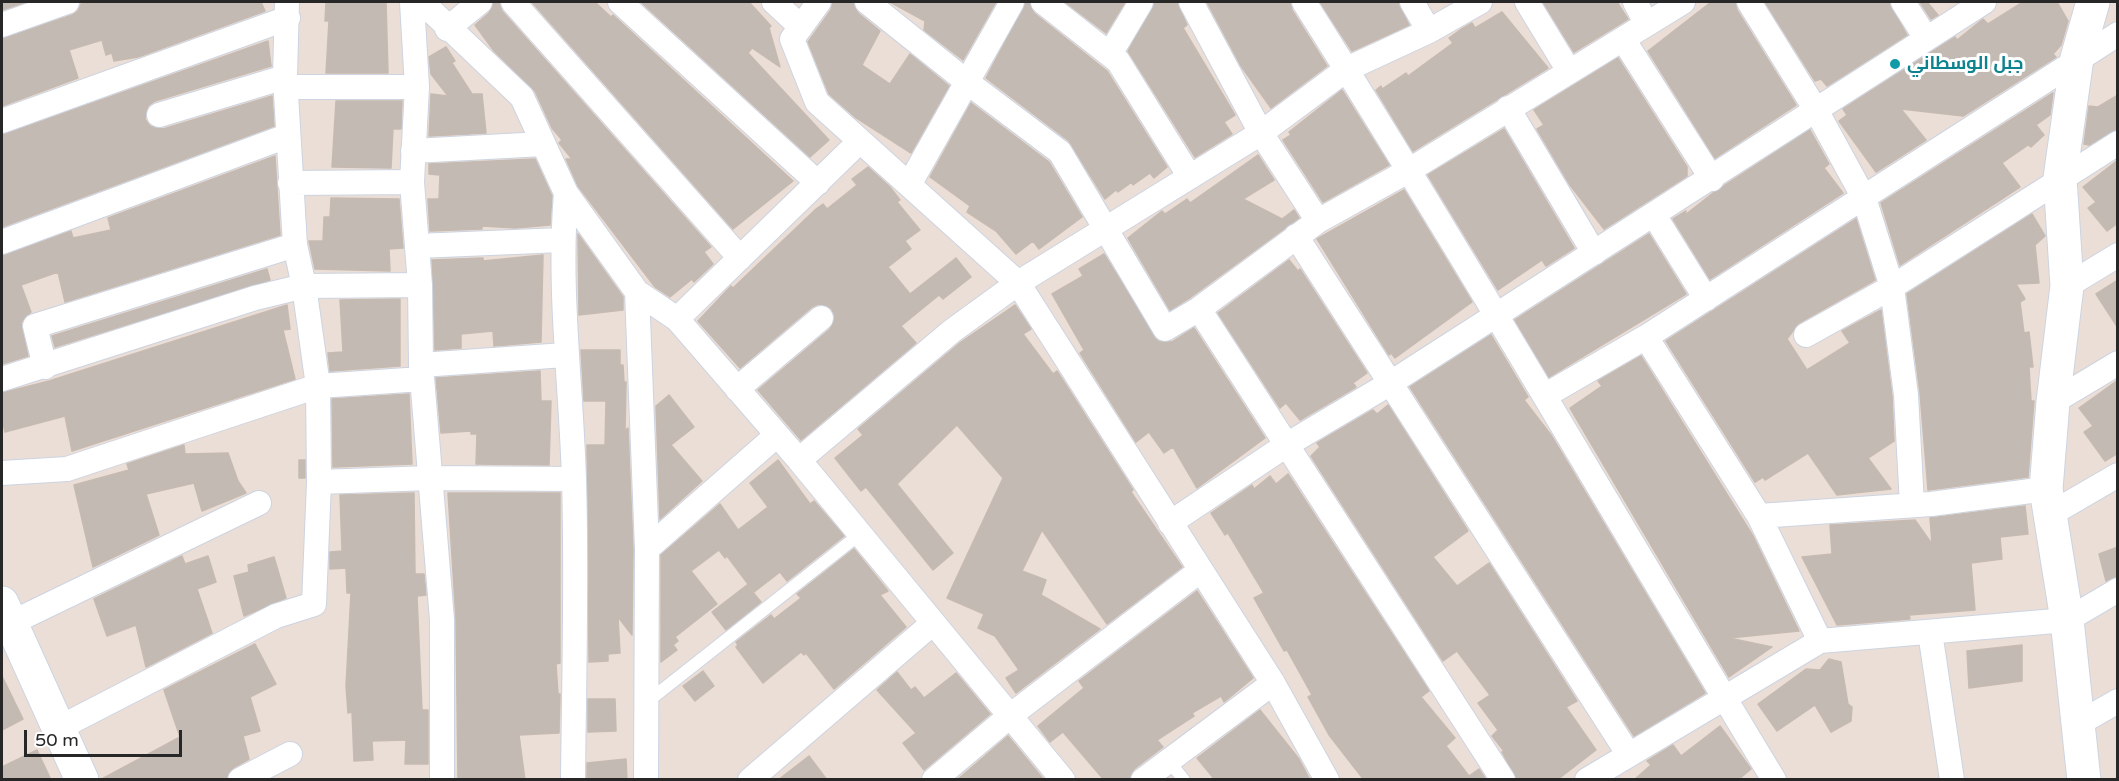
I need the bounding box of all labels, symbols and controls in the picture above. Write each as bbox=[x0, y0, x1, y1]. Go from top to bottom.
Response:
place label: جبل الوسطاني bbox=[1907, 53, 2023, 75]
marker: جبل الوسطاني bbox=[1888, 57, 1902, 71]
scale bar bbox=[27, 718, 184, 756]
text: 50 m bbox=[35, 729, 79, 751]

